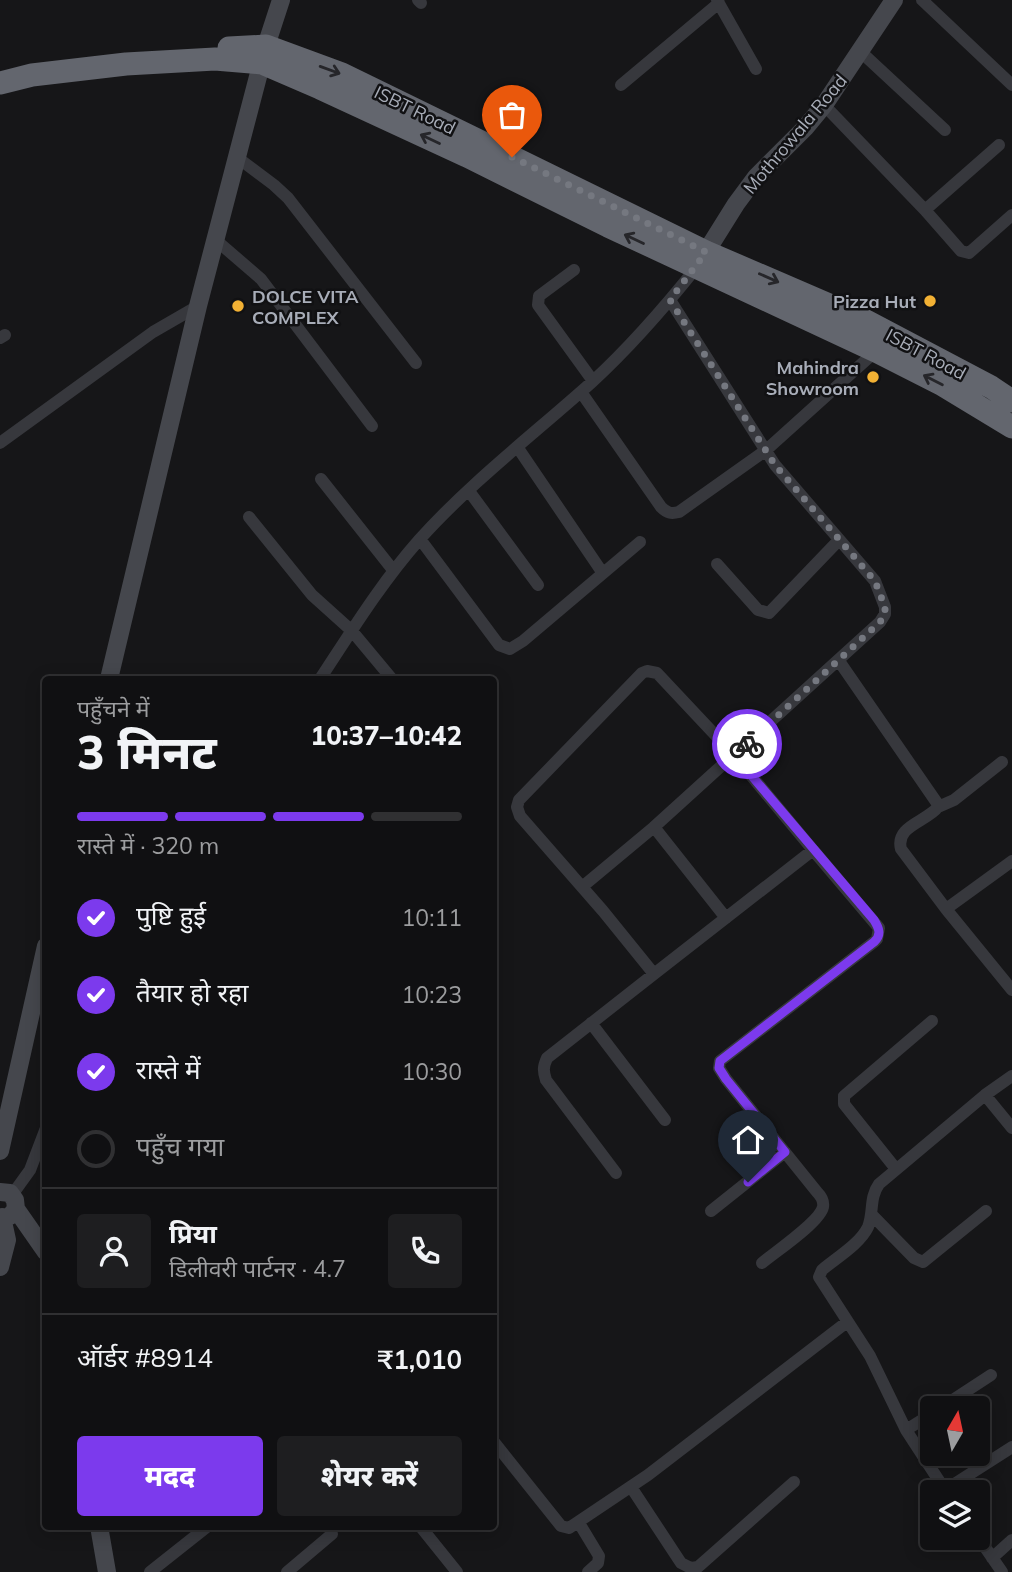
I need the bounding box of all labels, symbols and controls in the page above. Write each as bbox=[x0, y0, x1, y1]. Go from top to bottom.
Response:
one-way arrow bbox=[319, 65, 341, 77]
street label: Mothrowala Road bbox=[738, 69, 852, 199]
street label: ISBT Road bbox=[371, 80, 459, 140]
pin bbox=[482, 85, 542, 157]
icon: bag bbox=[493, 96, 531, 134]
one-way arrow bbox=[420, 132, 441, 145]
one-way arrow bbox=[624, 231, 645, 245]
one-way arrow bbox=[758, 272, 779, 285]
place label: DOLCE VITA COMPLEX bbox=[252, 285, 359, 329]
place label: Pizza Hut bbox=[833, 290, 916, 313]
marker: Pizza Hut bbox=[922, 293, 938, 309]
marker: DOLCE VITA COMPLEX bbox=[230, 298, 246, 314]
street label: ISBT Road bbox=[882, 323, 970, 385]
place label: Mahindra Showroom bbox=[766, 356, 859, 400]
marker: Mahindra Showroom bbox=[865, 369, 881, 385]
one-way arrow bbox=[923, 373, 944, 386]
text: पहुँचने में bbox=[77, 694, 149, 723]
courier bbox=[712, 709, 782, 779]
text: 10:37–10:42 bbox=[311, 719, 462, 752]
text: 3 मिनट bbox=[77, 723, 217, 781]
icon: bike bbox=[728, 725, 766, 763]
text: रास्ते में · 320 m bbox=[77, 831, 219, 860]
icon: check bbox=[77, 899, 115, 937]
text: पुष्टि हुई bbox=[136, 899, 206, 932]
text: 10:11 bbox=[402, 903, 462, 932]
icon: check bbox=[77, 976, 115, 1014]
text: तैयार हो रहा bbox=[136, 976, 249, 1009]
text: 10:23 bbox=[402, 980, 462, 1009]
icon: check bbox=[77, 1053, 115, 1091]
text: रास्ते में bbox=[136, 1053, 201, 1086]
text: 10:30 bbox=[402, 1057, 462, 1086]
pin bbox=[718, 1110, 778, 1182]
icon: home bbox=[729, 1121, 767, 1159]
text: पहुँच गया bbox=[136, 1130, 224, 1163]
button: person bbox=[77, 1214, 151, 1288]
button: phone bbox=[388, 1214, 462, 1288]
text: प्रिया bbox=[169, 1217, 217, 1250]
text: डिलीवरी पार्टनर · 4.7 bbox=[169, 1254, 346, 1283]
text: ऑर्डर #8914 bbox=[77, 1341, 213, 1374]
text: ₹1,010 bbox=[378, 1343, 462, 1376]
north arrow bbox=[920, 1396, 990, 1466]
map controls bbox=[920, 1396, 990, 1550]
button: मदद bbox=[77, 1436, 263, 1516]
button: शेयर करें bbox=[277, 1436, 462, 1516]
button: layers bbox=[920, 1480, 990, 1550]

